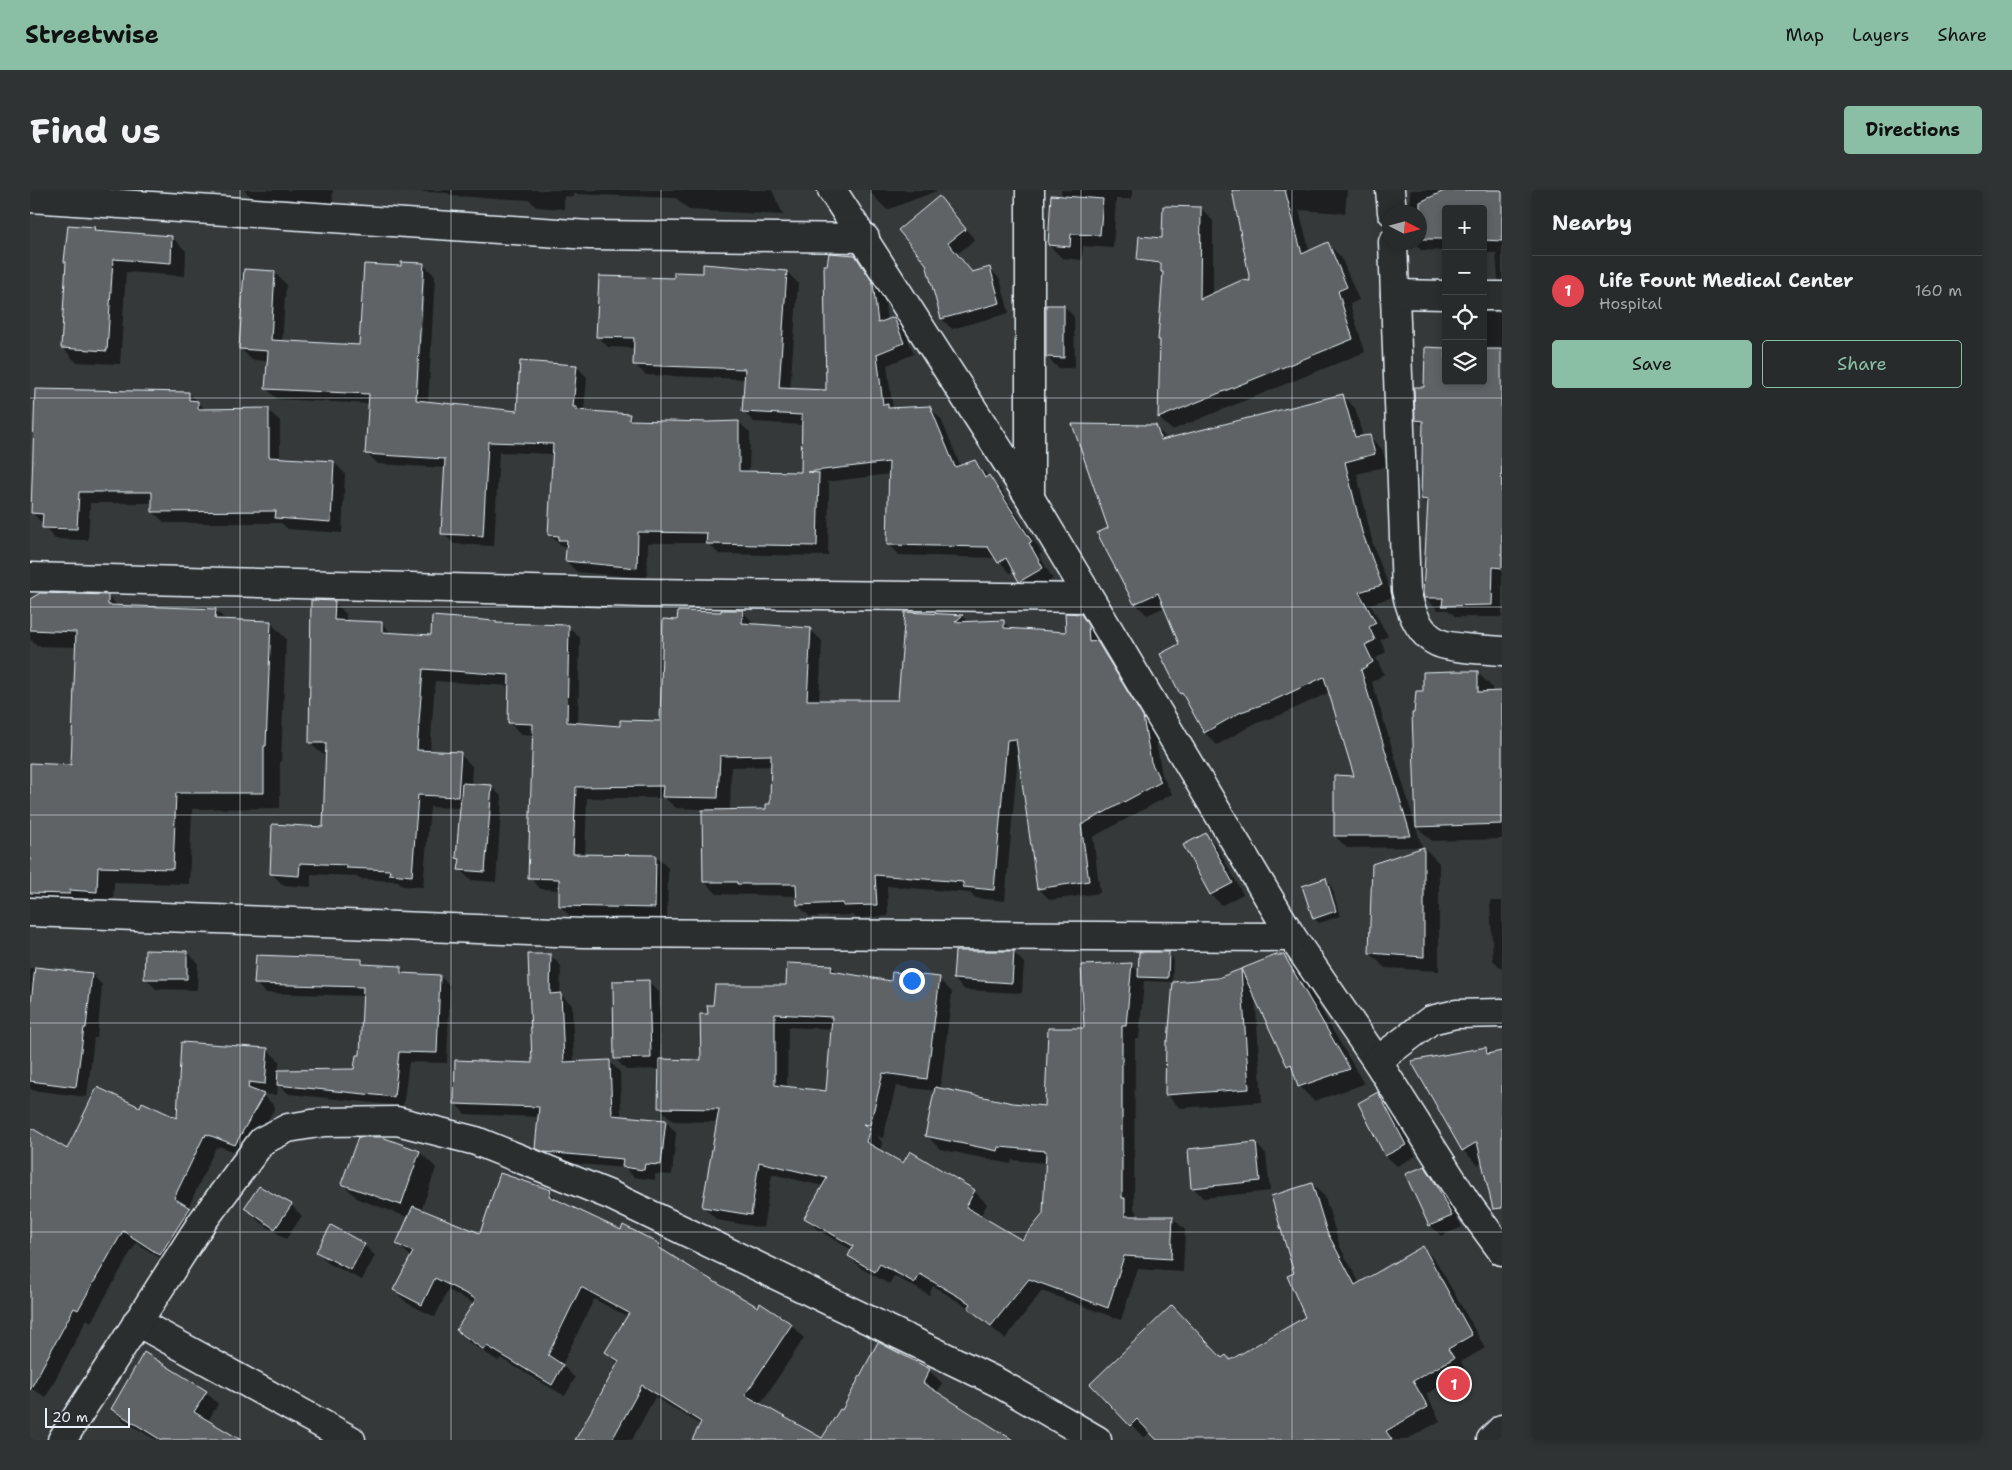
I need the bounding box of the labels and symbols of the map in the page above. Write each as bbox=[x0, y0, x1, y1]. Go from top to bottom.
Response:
north arrow bbox=[1382, 205, 1427, 250]
your location bbox=[899, 968, 925, 994]
pin: 1 bbox=[1438, 1365, 1470, 1403]
scale bar bbox=[45, 1405, 130, 1428]

